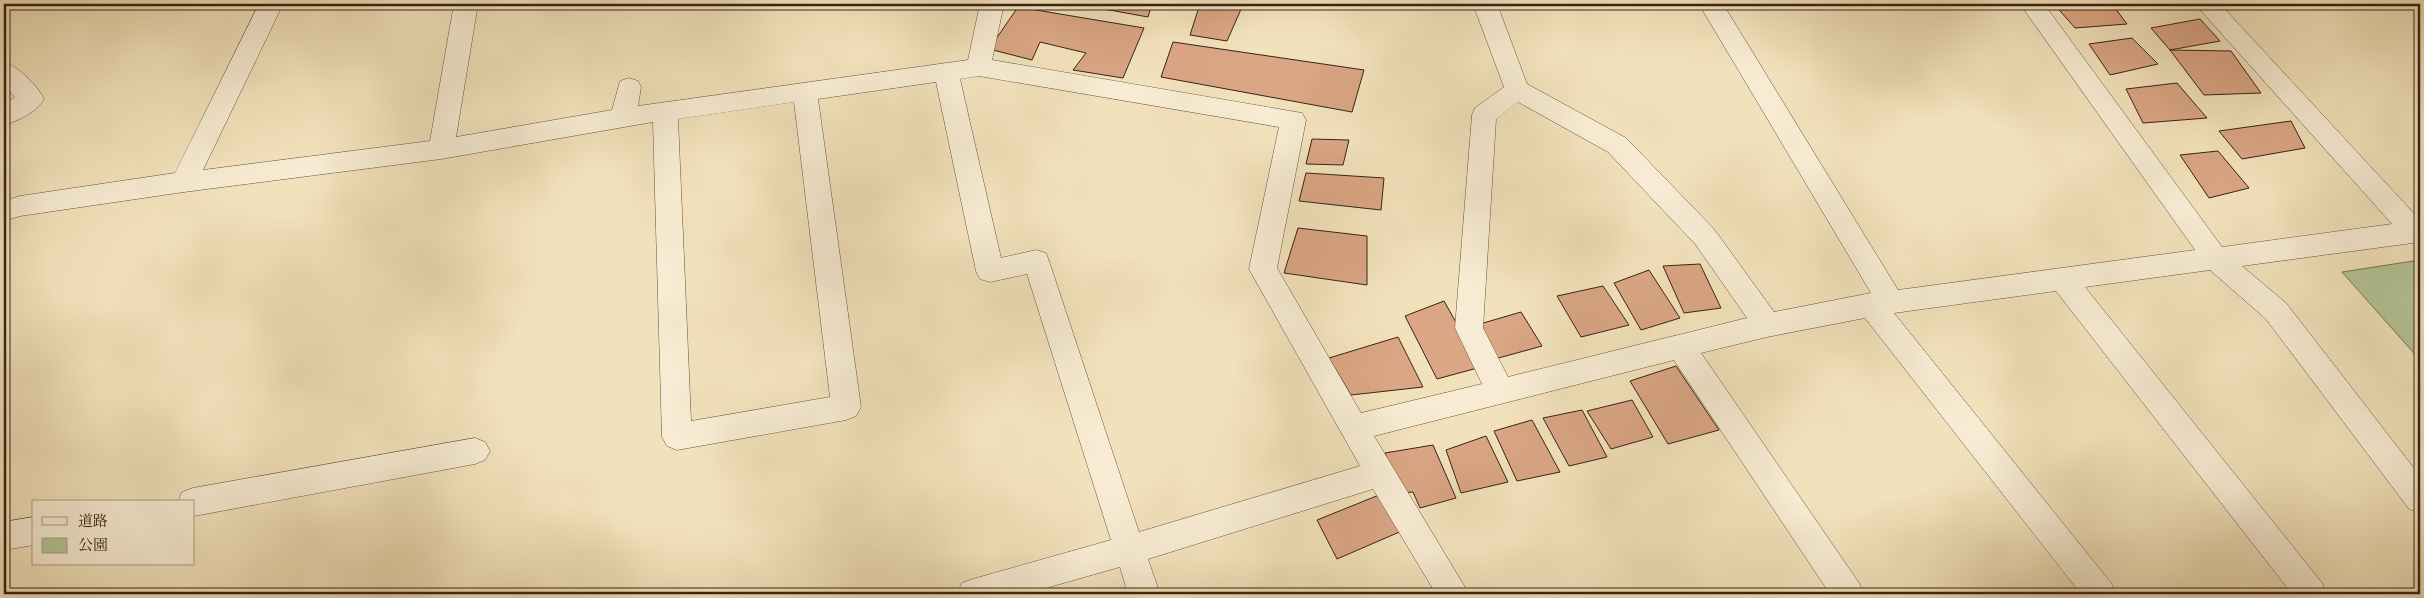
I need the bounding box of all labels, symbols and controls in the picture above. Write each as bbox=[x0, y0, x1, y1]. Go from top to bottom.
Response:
legend bbox=[32, 500, 195, 566]
text: 道路 bbox=[78, 511, 108, 531]
text: 公園 bbox=[78, 535, 108, 555]

